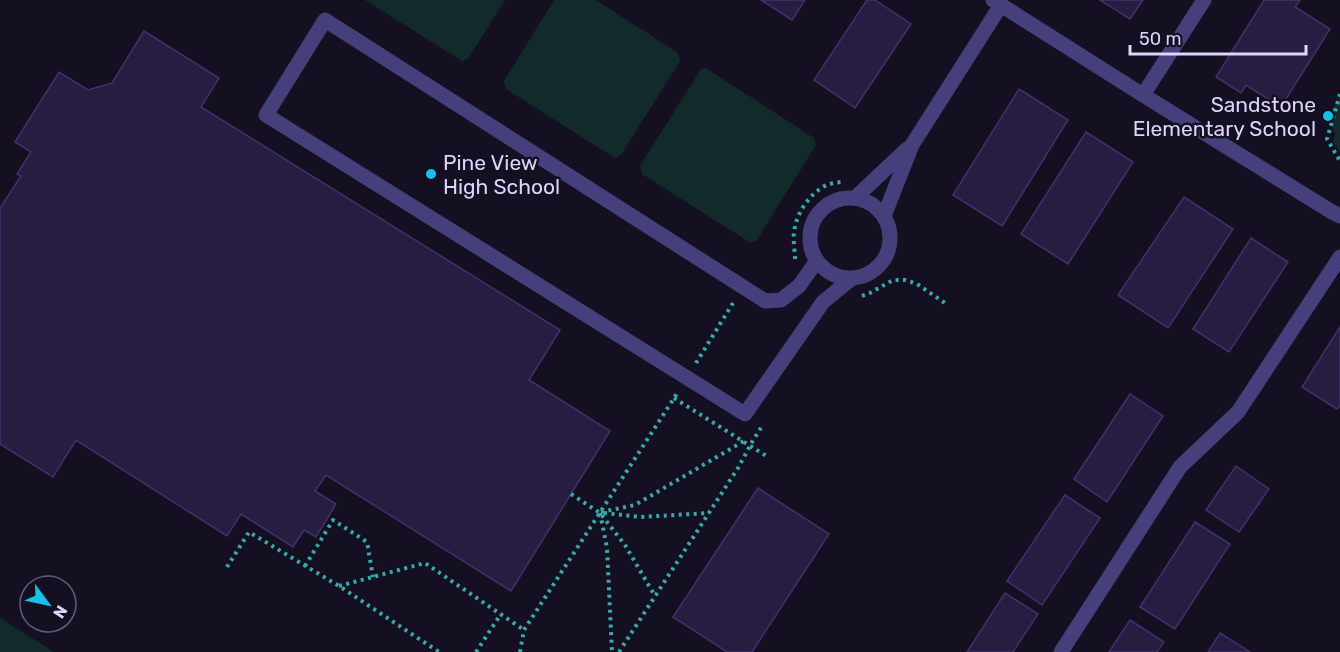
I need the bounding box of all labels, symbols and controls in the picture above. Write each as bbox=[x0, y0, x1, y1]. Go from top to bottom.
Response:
scale bar bbox=[1130, 18, 1306, 56]
text: 50 m bbox=[1139, 28, 1182, 50]
place label: Sandstone Elementary School bbox=[1133, 92, 1316, 141]
marker: Sandstone Elementary School bbox=[1321, 109, 1335, 123]
place label: Pine View High School bbox=[443, 150, 560, 199]
marker: Pine View High School bbox=[424, 167, 438, 181]
north arrow bbox=[18, 574, 78, 634]
text: N bbox=[49, 602, 71, 622]

